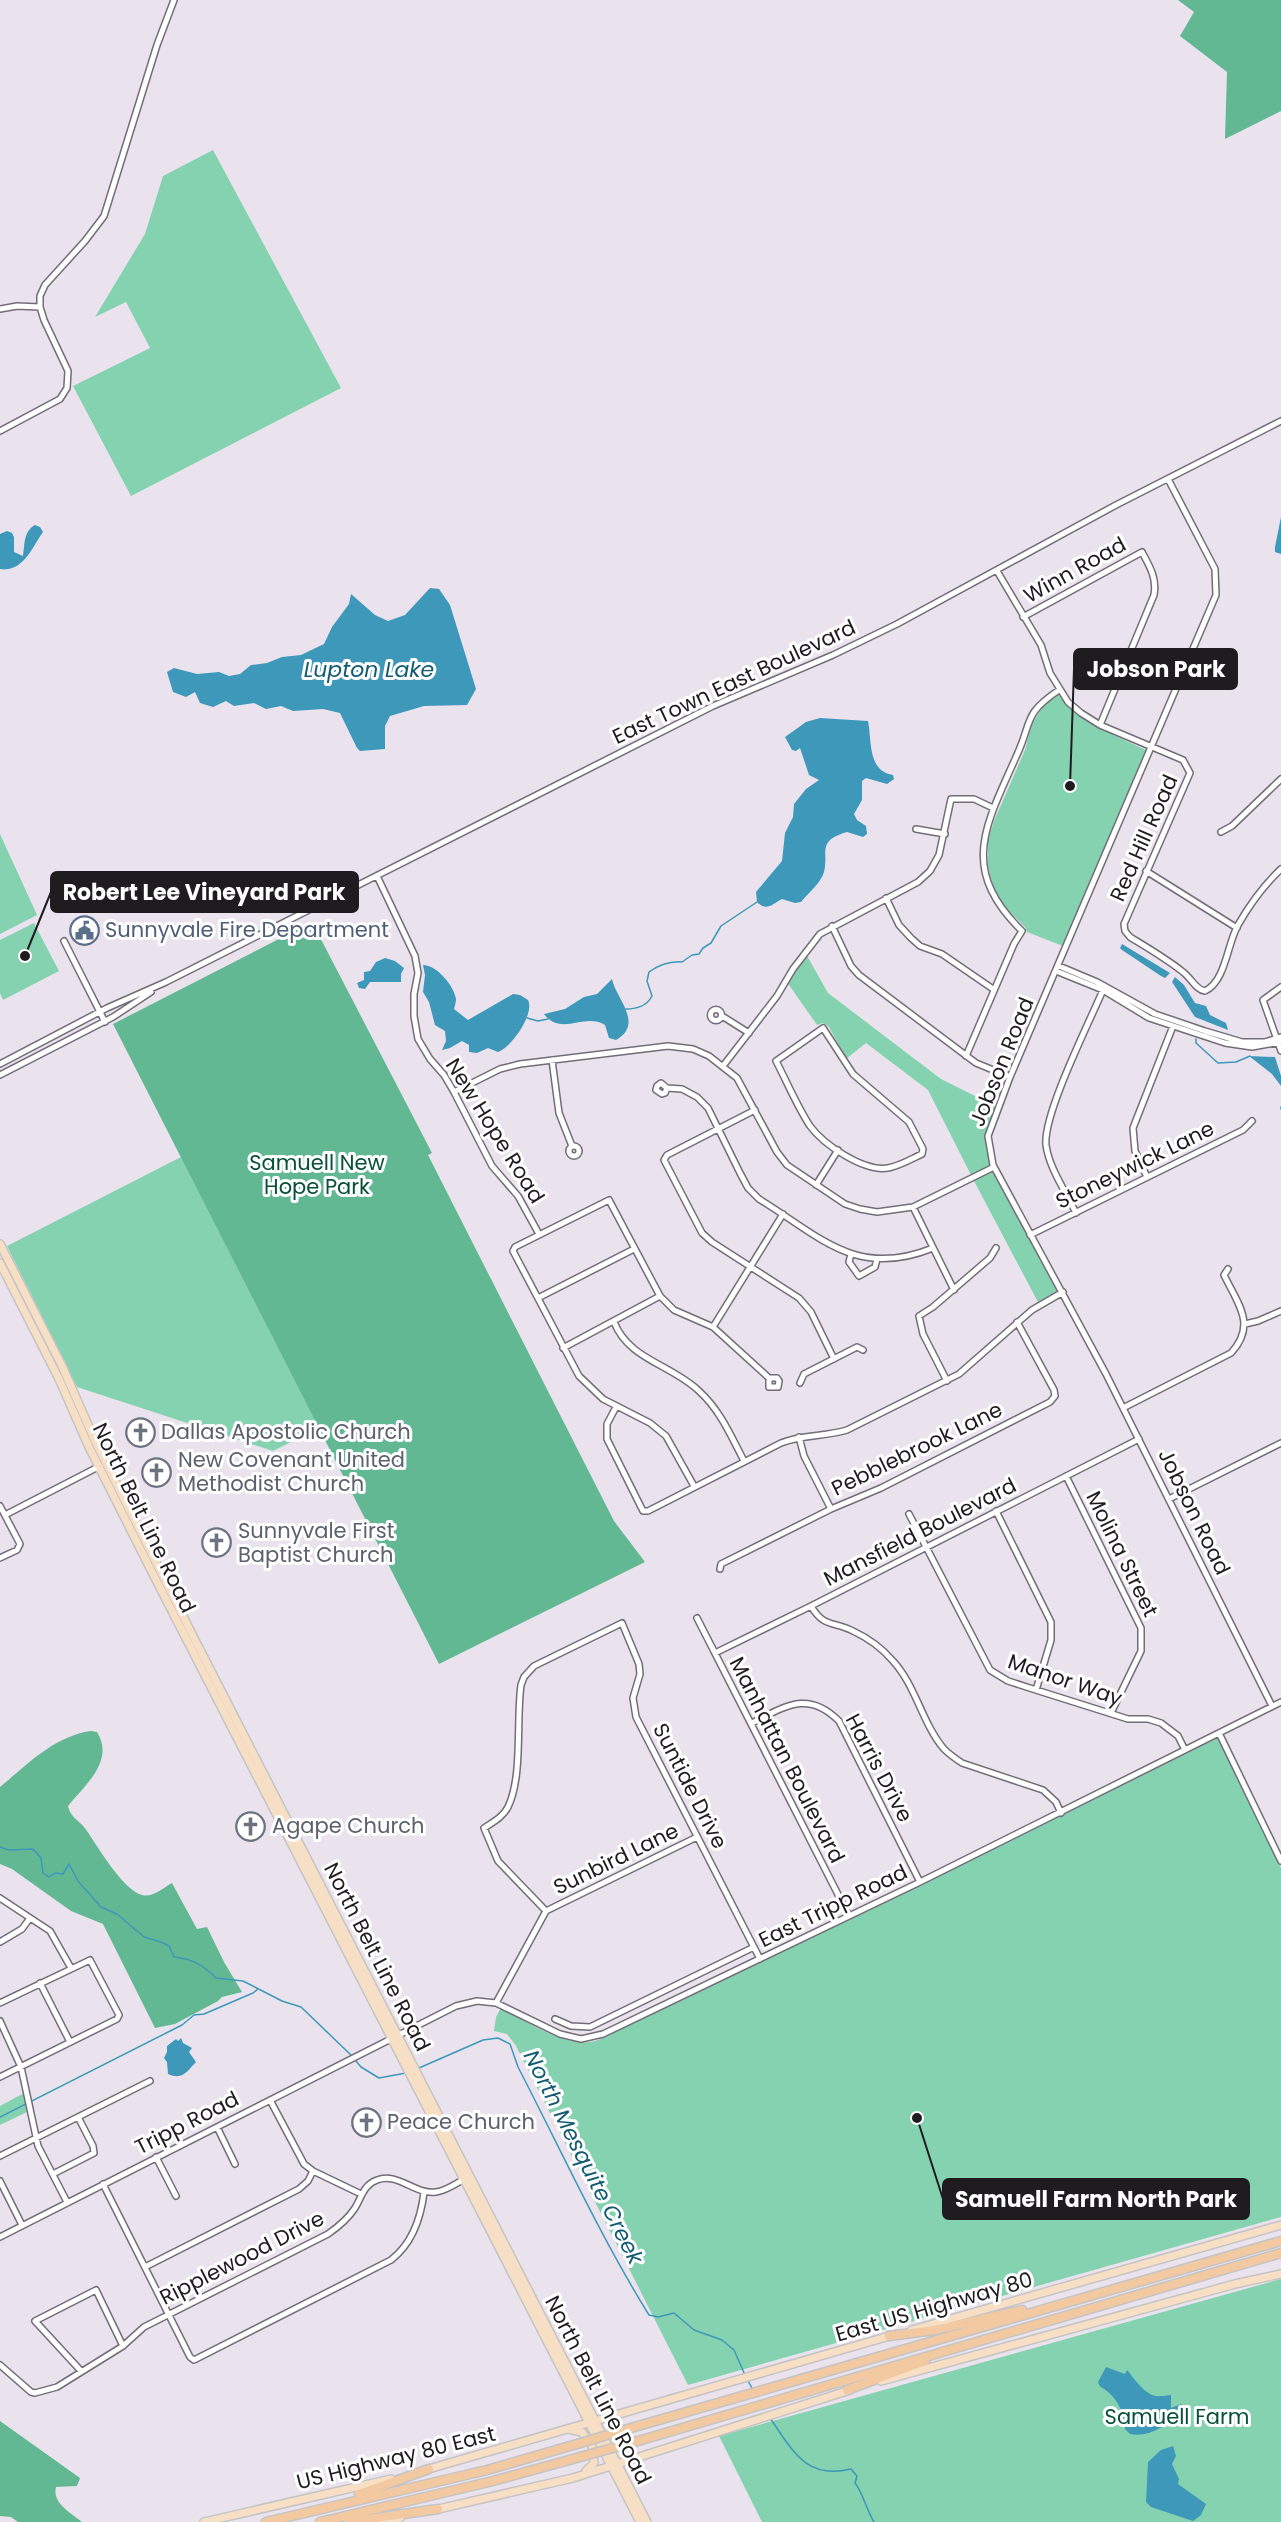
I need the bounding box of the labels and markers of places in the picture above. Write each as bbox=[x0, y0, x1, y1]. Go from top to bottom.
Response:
callout: Jobson Park bbox=[1074, 649, 1237, 689]
callout: Robert Lee Vineyard Park bbox=[51, 872, 358, 912]
public building icon: Sunnyvale Fire Department bbox=[68, 914, 100, 946]
place label: Sunnyvale Fire Department bbox=[105, 915, 389, 944]
church icon: Dallas Apostolic Church bbox=[124, 1416, 156, 1448]
place label: Dallas Apostolic Church bbox=[161, 1417, 411, 1446]
place label: New Covenant United Methodist Church bbox=[178, 1445, 405, 1498]
church icon: New Covenant United Methodist Church bbox=[141, 1456, 173, 1488]
place label: Sunnyvale First Baptist Church bbox=[238, 1516, 394, 1569]
church icon: Sunnyvale First Baptist Church bbox=[201, 1527, 233, 1559]
church icon: Agape Church bbox=[235, 1810, 267, 1842]
place label: Agape Church bbox=[272, 1811, 424, 1840]
church icon: Peace Church bbox=[350, 2106, 382, 2138]
place label: Peace Church bbox=[387, 2107, 535, 2136]
callout: Samuell Farm North Park bbox=[943, 2179, 1249, 2219]

